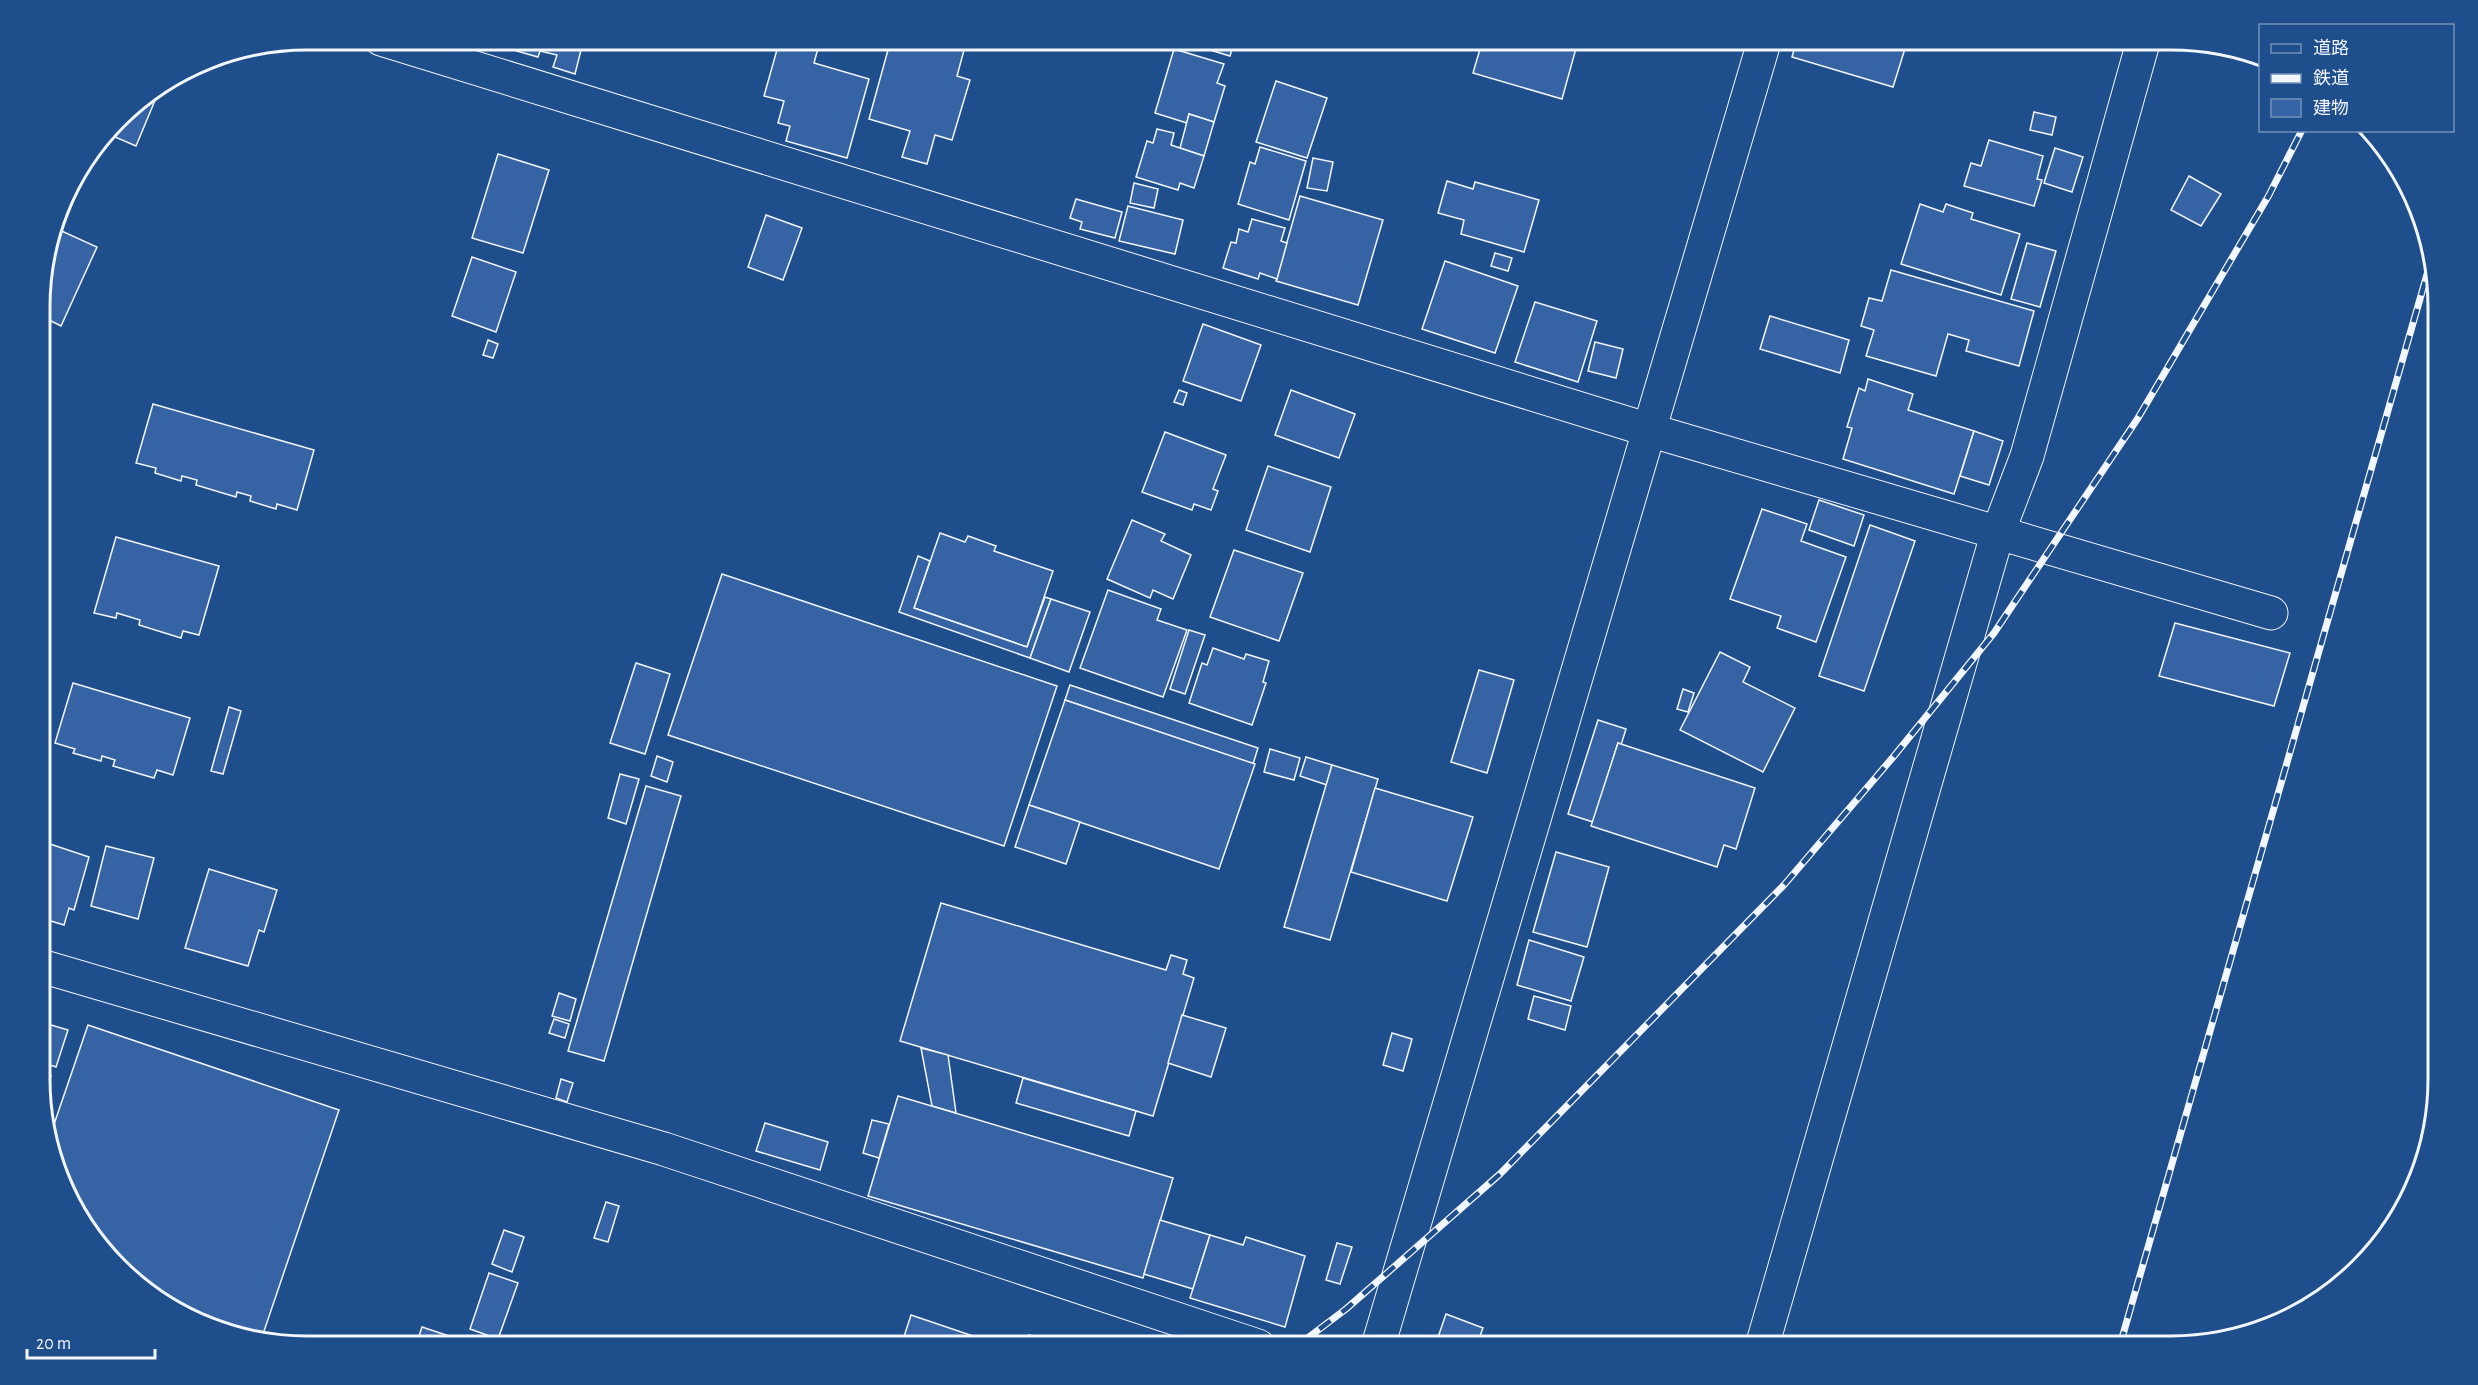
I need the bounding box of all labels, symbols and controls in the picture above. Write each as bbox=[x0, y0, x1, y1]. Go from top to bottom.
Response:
legend bbox=[2259, 24, 2454, 132]
text: 道路 bbox=[2313, 38, 2349, 58]
text: 鉄道 bbox=[2313, 68, 2349, 88]
text: 建物 bbox=[2313, 98, 2349, 118]
scale bar bbox=[27, 1322, 154, 1360]
text: 20 m bbox=[36, 1335, 71, 1353]

